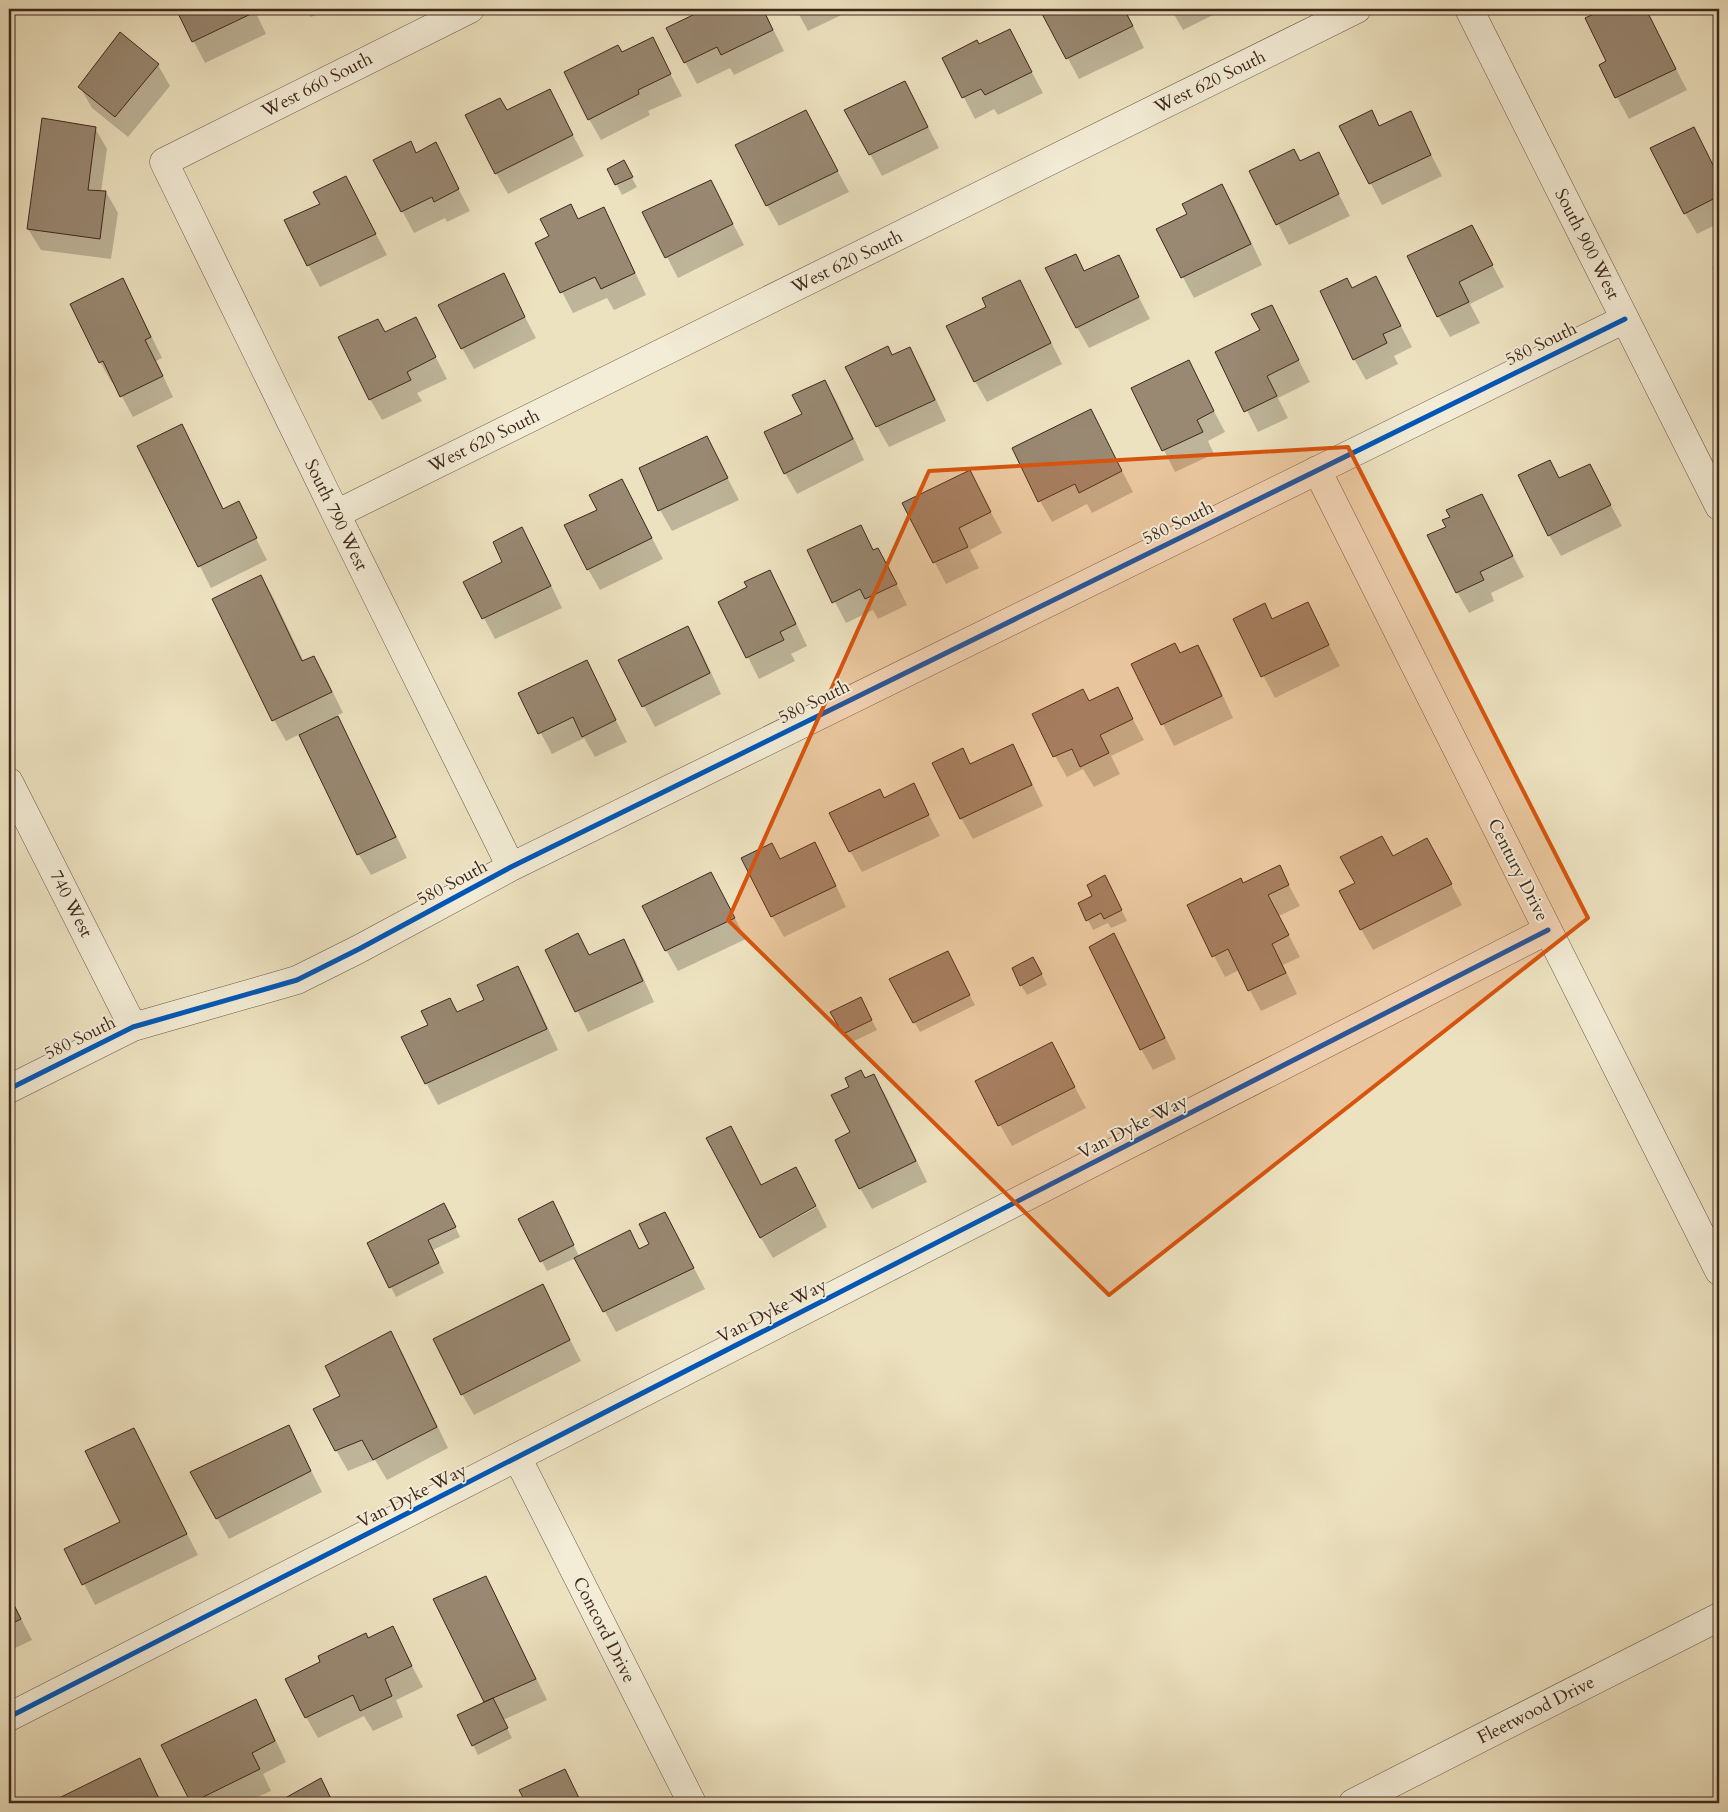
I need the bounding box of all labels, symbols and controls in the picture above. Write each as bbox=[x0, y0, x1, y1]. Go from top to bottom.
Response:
street label: West 620 South bbox=[1149, 44, 1270, 120]
street label: West 660 South bbox=[256, 46, 377, 124]
street label: South 900 West bbox=[1548, 184, 1626, 304]
street label: West 620 South bbox=[786, 224, 907, 300]
street label: 580 South bbox=[1501, 316, 1581, 372]
street label: West 620 South bbox=[423, 403, 544, 479]
street label: South 790 West bbox=[298, 455, 374, 575]
street label: 580 South bbox=[1138, 495, 1218, 551]
street label: 580 South bbox=[774, 674, 854, 730]
street label: Century Drive bbox=[1481, 814, 1555, 926]
street label: 580 South bbox=[412, 854, 492, 912]
street label: 740 West bbox=[43, 866, 99, 942]
street label: 580 South bbox=[40, 1010, 120, 1066]
street label: Van Dyke Way bbox=[1074, 1088, 1193, 1165]
street label: Van Dyke Way bbox=[713, 1272, 832, 1349]
street label: Van Dyke Way bbox=[353, 1457, 472, 1534]
street label: Concord Drive bbox=[566, 1573, 642, 1687]
street label: Fleetwood Drive bbox=[1473, 1670, 1599, 1750]

